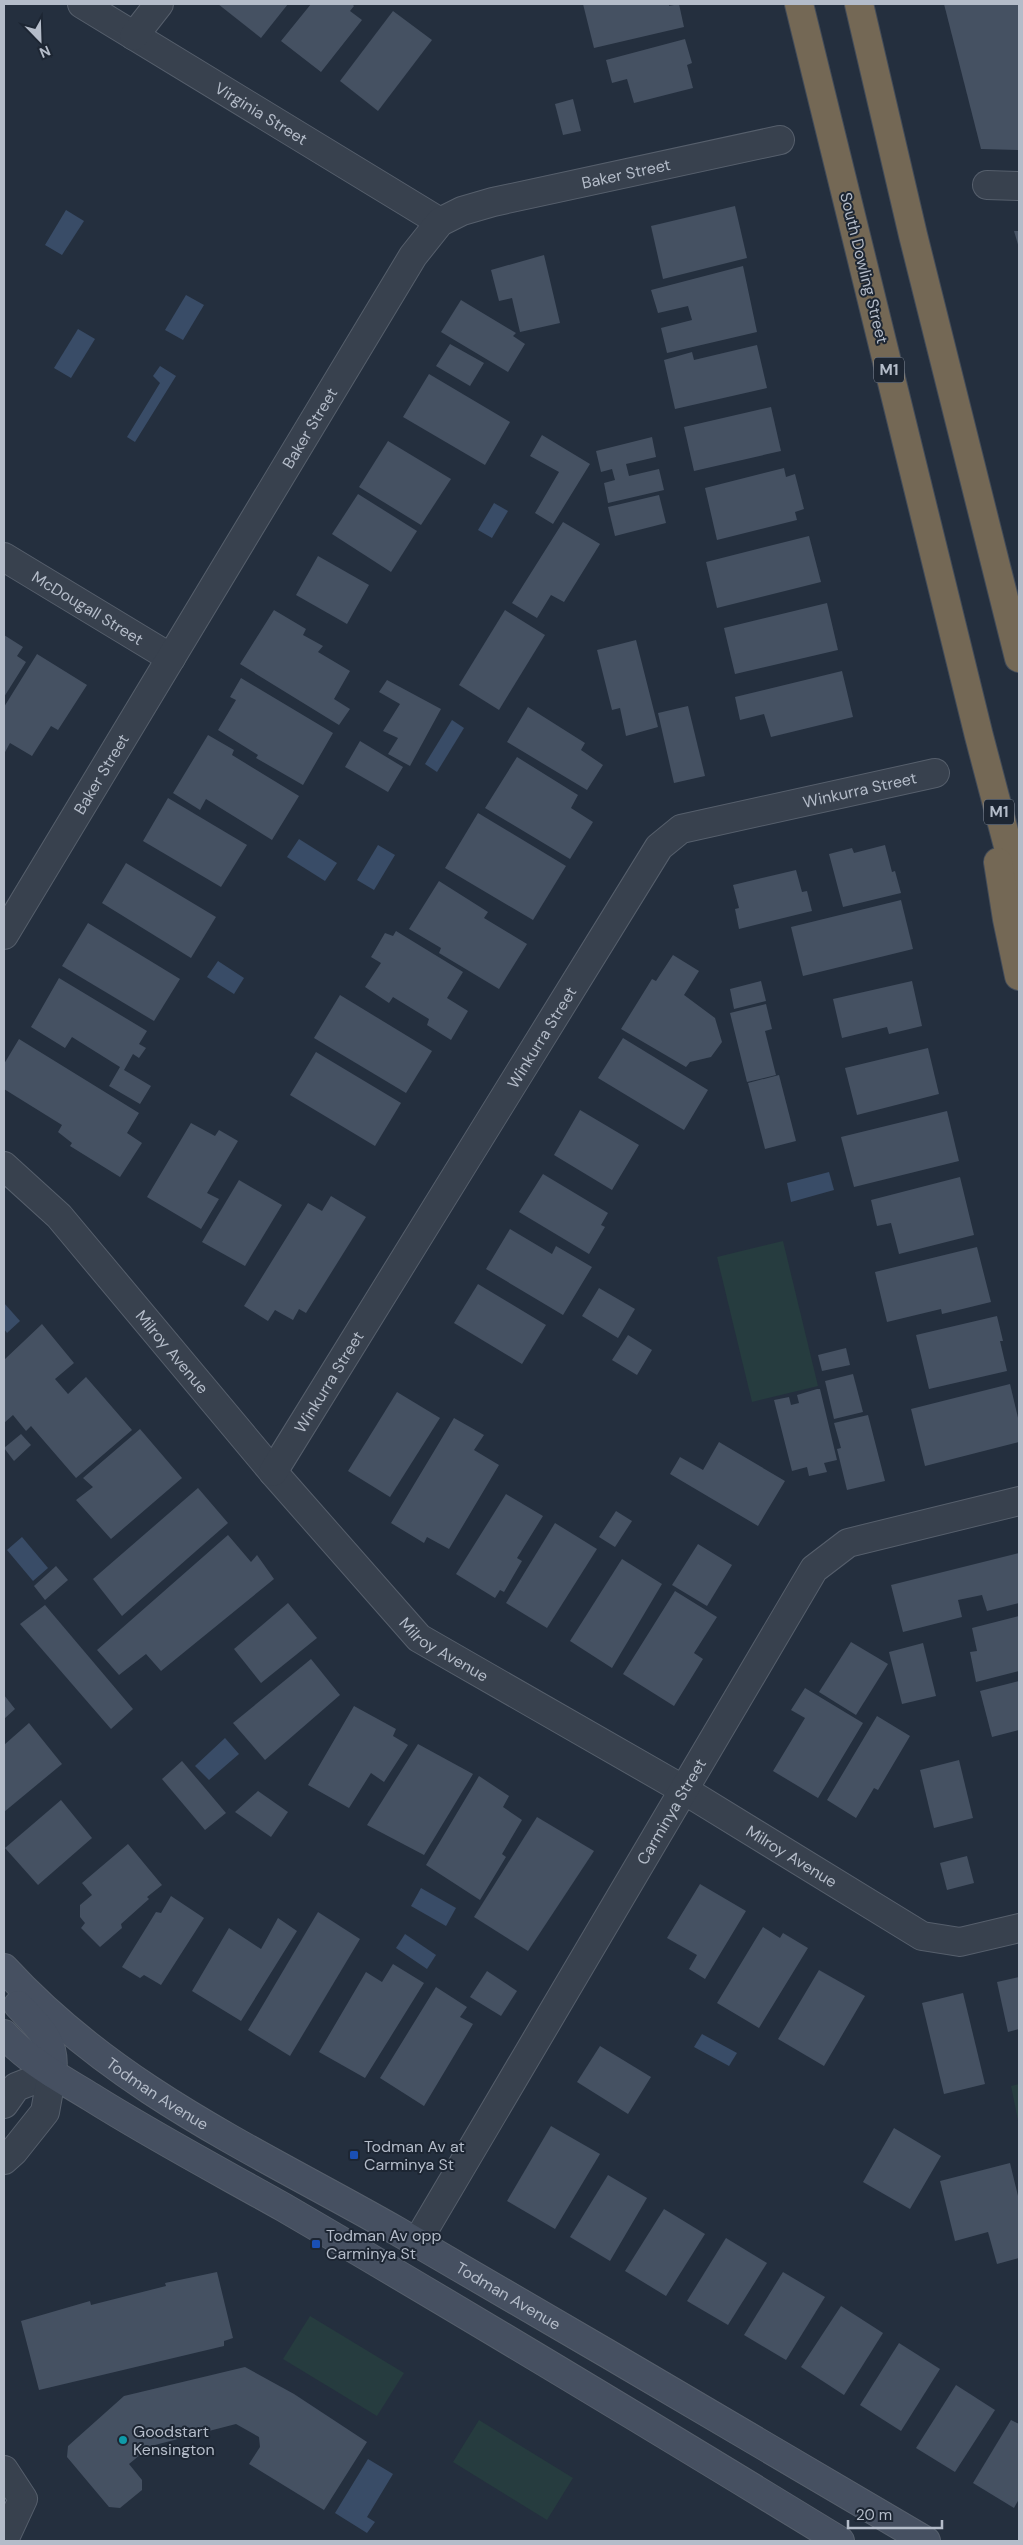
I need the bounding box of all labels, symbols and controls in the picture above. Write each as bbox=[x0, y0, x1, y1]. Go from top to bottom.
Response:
north arrow bbox=[15, 15, 65, 65]
text: N bbox=[37, 42, 53, 62]
street label: Virginia Street bbox=[211, 77, 311, 149]
street label: Baker Street bbox=[580, 153, 672, 193]
street label: South Dowling Street bbox=[835, 190, 893, 346]
road number: M1 bbox=[874, 358, 904, 382]
street label: Baker Street bbox=[277, 384, 342, 472]
street label: McDougall Street bbox=[28, 566, 148, 650]
street label: Baker Street bbox=[69, 730, 133, 818]
street label: Winkurra Street bbox=[801, 767, 919, 812]
road number: M1 bbox=[984, 800, 1014, 824]
street label: Winkurra Street bbox=[502, 982, 581, 1092]
street label: Milroy Avenue bbox=[131, 1305, 213, 1398]
street label: Winkurra Street bbox=[289, 1327, 368, 1437]
street label: Milroy Avenue bbox=[395, 1613, 492, 1686]
street label: Carminya Street bbox=[632, 1754, 711, 1868]
street label: Milroy Avenue bbox=[742, 1820, 841, 1892]
street label: Todman Avenue bbox=[102, 2053, 212, 2135]
place label: Todman Av at Carminya St bbox=[364, 2136, 465, 2175]
marker: Todman Av at Carminya St bbox=[348, 2149, 360, 2161]
place label: Todman Av opp Carminya St bbox=[326, 2225, 441, 2264]
marker: Todman Av opp Carminya St bbox=[310, 2238, 322, 2250]
street label: Todman Avenue bbox=[452, 2257, 565, 2334]
place label: Goodstart Kensington bbox=[133, 2421, 215, 2460]
marker: Goodstart Kensington bbox=[117, 2434, 129, 2446]
scale bar bbox=[848, 2498, 942, 2530]
text: 20 m bbox=[856, 2505, 892, 2525]

